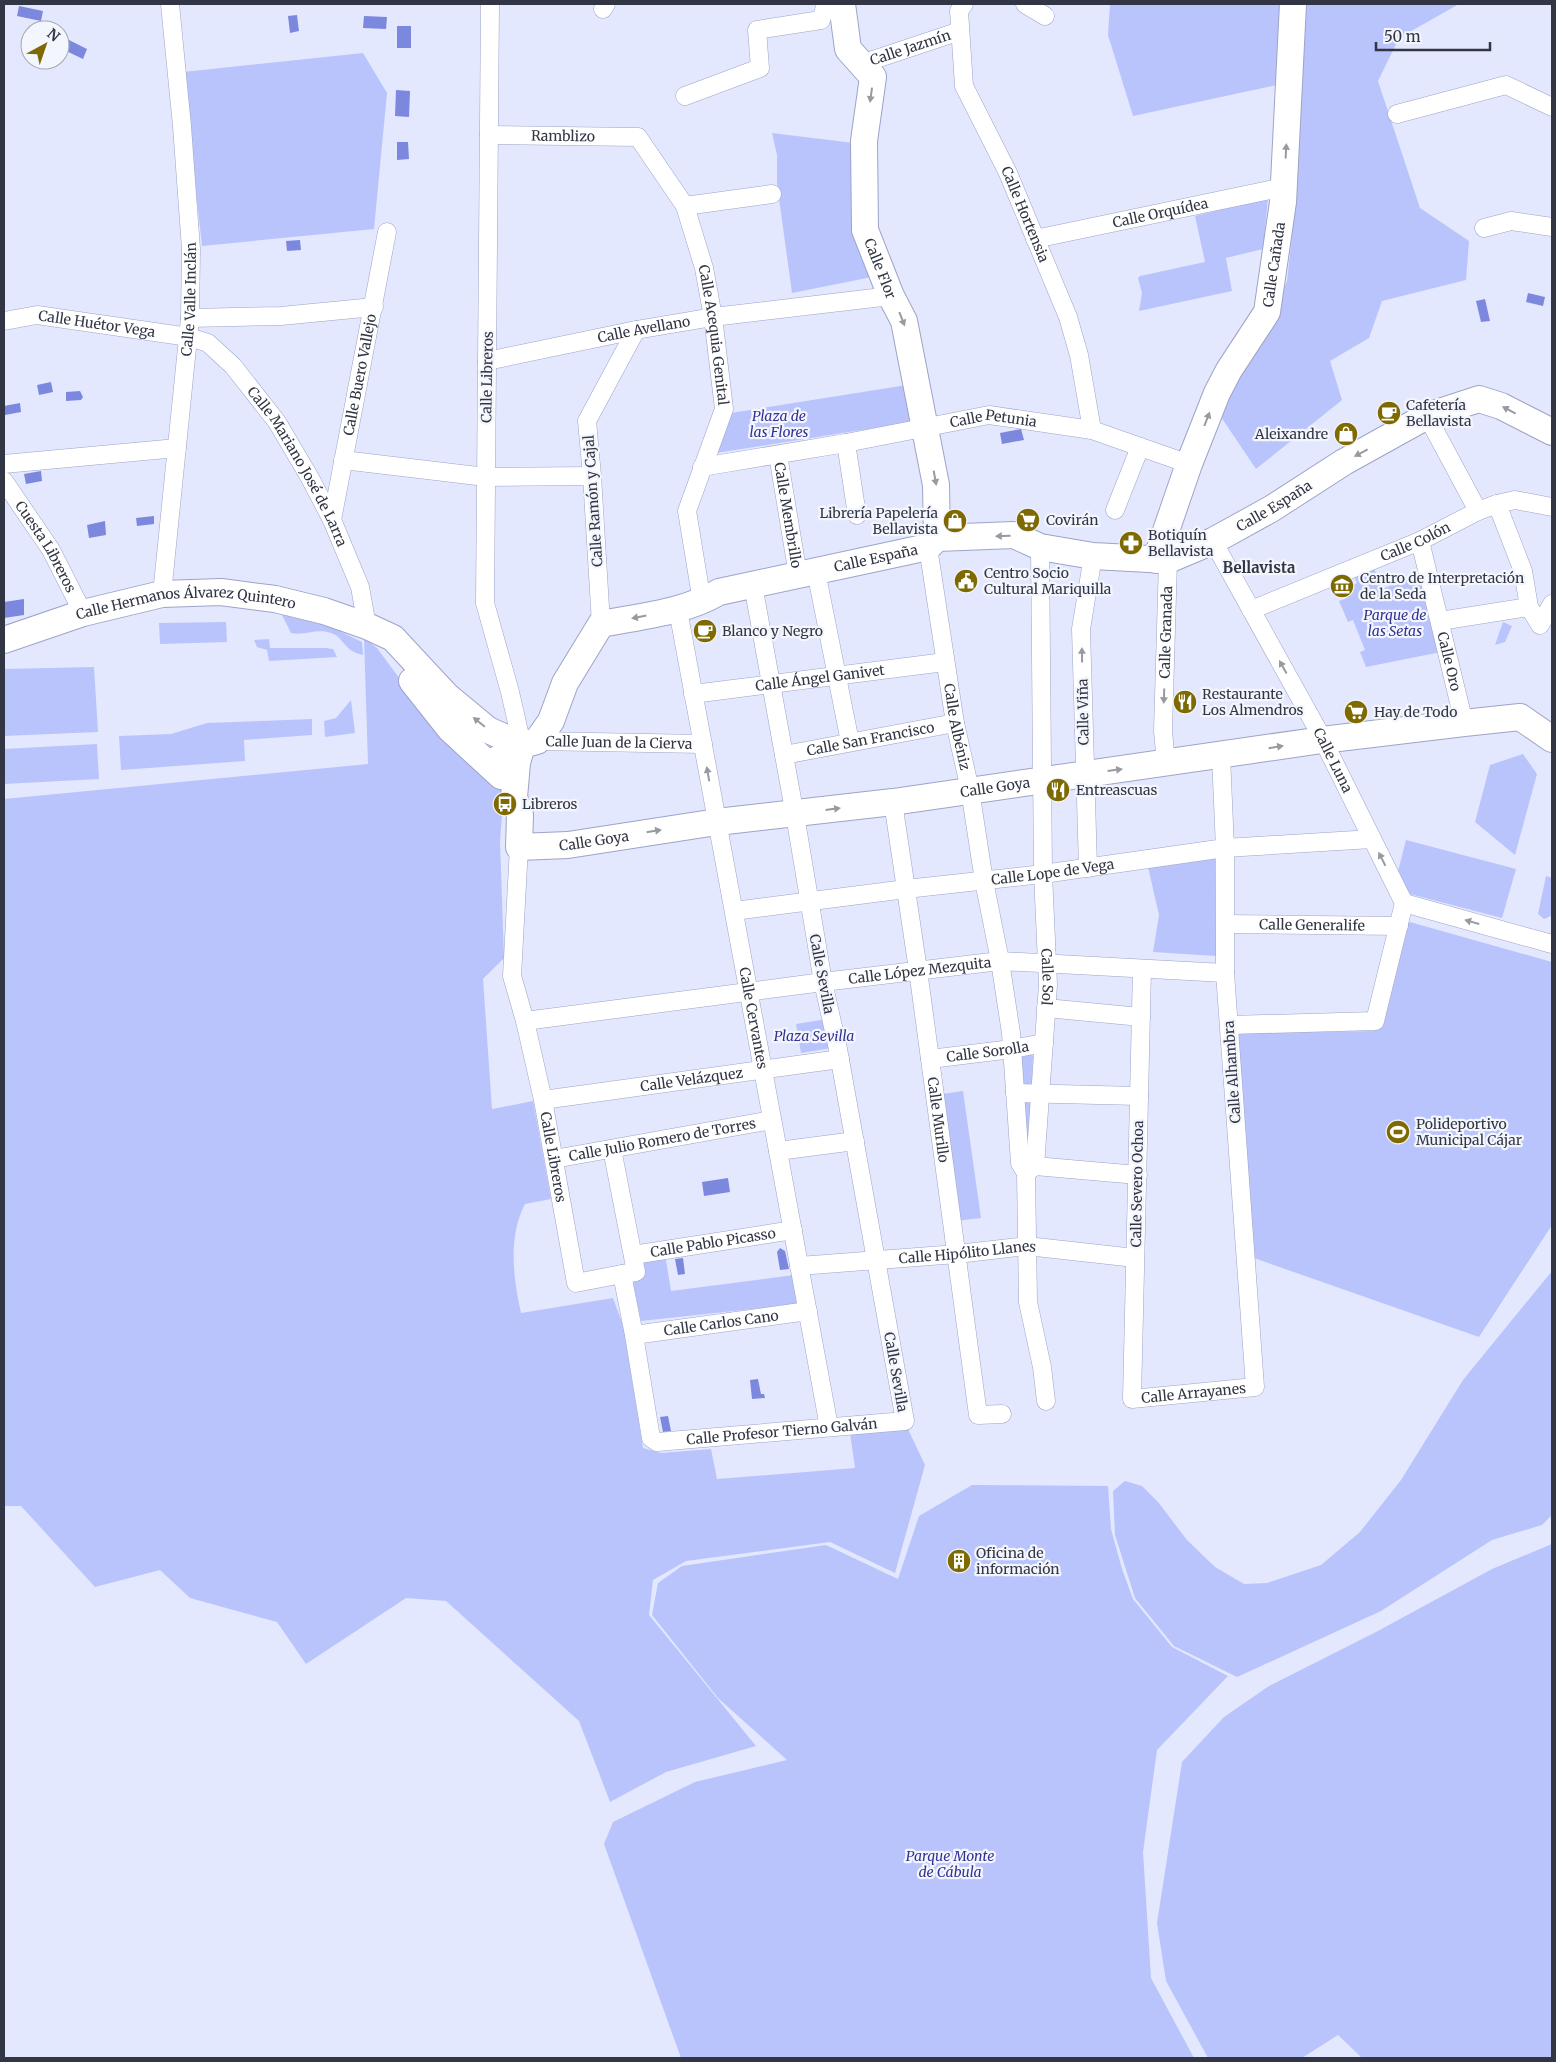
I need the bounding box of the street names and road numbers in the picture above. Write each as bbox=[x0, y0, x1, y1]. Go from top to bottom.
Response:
street label: Calle Jazmín bbox=[868, 26, 953, 69]
street label: Ramblizo bbox=[531, 127, 595, 145]
street label: Calle Hortensia bbox=[997, 163, 1053, 265]
street label: Calle Orquídea bbox=[1111, 194, 1210, 232]
street label: Calle Cañada bbox=[1259, 220, 1289, 308]
street label: Calle Flor bbox=[860, 236, 900, 301]
street label: Calle Valle Inclán bbox=[177, 242, 200, 357]
street label: Calle Acequia Genital bbox=[695, 263, 733, 407]
street label: Calle Huétor Vega bbox=[37, 306, 157, 341]
street label: Calle Buero Vallejo bbox=[339, 312, 380, 437]
street label: Calle Avellano bbox=[596, 312, 692, 347]
street label: Calle Libreros bbox=[477, 331, 497, 423]
street label: Calle Mariano José de Larra bbox=[243, 383, 351, 550]
street label: Calle Petunia bbox=[948, 406, 1039, 431]
street label: Calle Ramón y Cajal bbox=[579, 434, 607, 568]
street label: Calle Membrillo bbox=[770, 461, 806, 569]
street label: Calle España bbox=[1233, 476, 1316, 535]
street label: Cuesta Libreros bbox=[11, 497, 80, 596]
street label: Calle Colón bbox=[1378, 518, 1453, 565]
street label: Calle España bbox=[832, 540, 920, 576]
street label: Calle Hermanos Álvarez Quintero bbox=[73, 583, 298, 624]
street label: Calle Granada bbox=[1156, 585, 1176, 679]
street label: Calle Oro bbox=[1433, 630, 1465, 693]
street label: Calle Ángel Ganivet bbox=[754, 661, 886, 695]
street label: Calle Viña bbox=[1073, 678, 1093, 745]
street label: Calle Albéniz bbox=[940, 682, 974, 772]
street label: Calle San Francisco bbox=[805, 718, 936, 760]
street label: Calle Luna bbox=[1309, 725, 1357, 796]
street label: Calle Juan de la Cierva bbox=[545, 732, 693, 753]
street label: Calle Goya bbox=[959, 773, 1032, 801]
street label: Calle Goya bbox=[559, 827, 630, 854]
street label: Calle Lope de Vega bbox=[990, 855, 1116, 889]
street label: Calle Generalife bbox=[1259, 915, 1365, 935]
street label: Calle Sevilla bbox=[805, 933, 839, 1016]
street label: Calle Sol bbox=[1037, 948, 1057, 1007]
street label: Calle López Mezquita bbox=[847, 953, 993, 988]
street label: Calle Cervantes bbox=[735, 966, 772, 1071]
street label: Calle Alhambra bbox=[1219, 1019, 1245, 1124]
street label: Calle Sorolla bbox=[945, 1037, 1031, 1066]
street label: Calle Velázquez bbox=[639, 1063, 744, 1095]
street label: Calle Murillo bbox=[924, 1076, 953, 1164]
street label: Calle Libreros bbox=[536, 1110, 570, 1204]
street label: Calle Julio Romero de Torres bbox=[567, 1114, 757, 1165]
street label: Calle Severo Ochoa bbox=[1127, 1120, 1147, 1248]
street label: Calle Pablo Picasso bbox=[649, 1224, 777, 1261]
street label: Calle Hipólito Llanes bbox=[898, 1237, 1037, 1267]
street label: Calle Carlos Cano bbox=[663, 1306, 780, 1340]
street label: Calle Sevilla bbox=[880, 1331, 912, 1414]
street label: Calle Arrayanes bbox=[1140, 1379, 1247, 1407]
street label: Calle Profesor Tierno Galván bbox=[686, 1414, 878, 1448]

